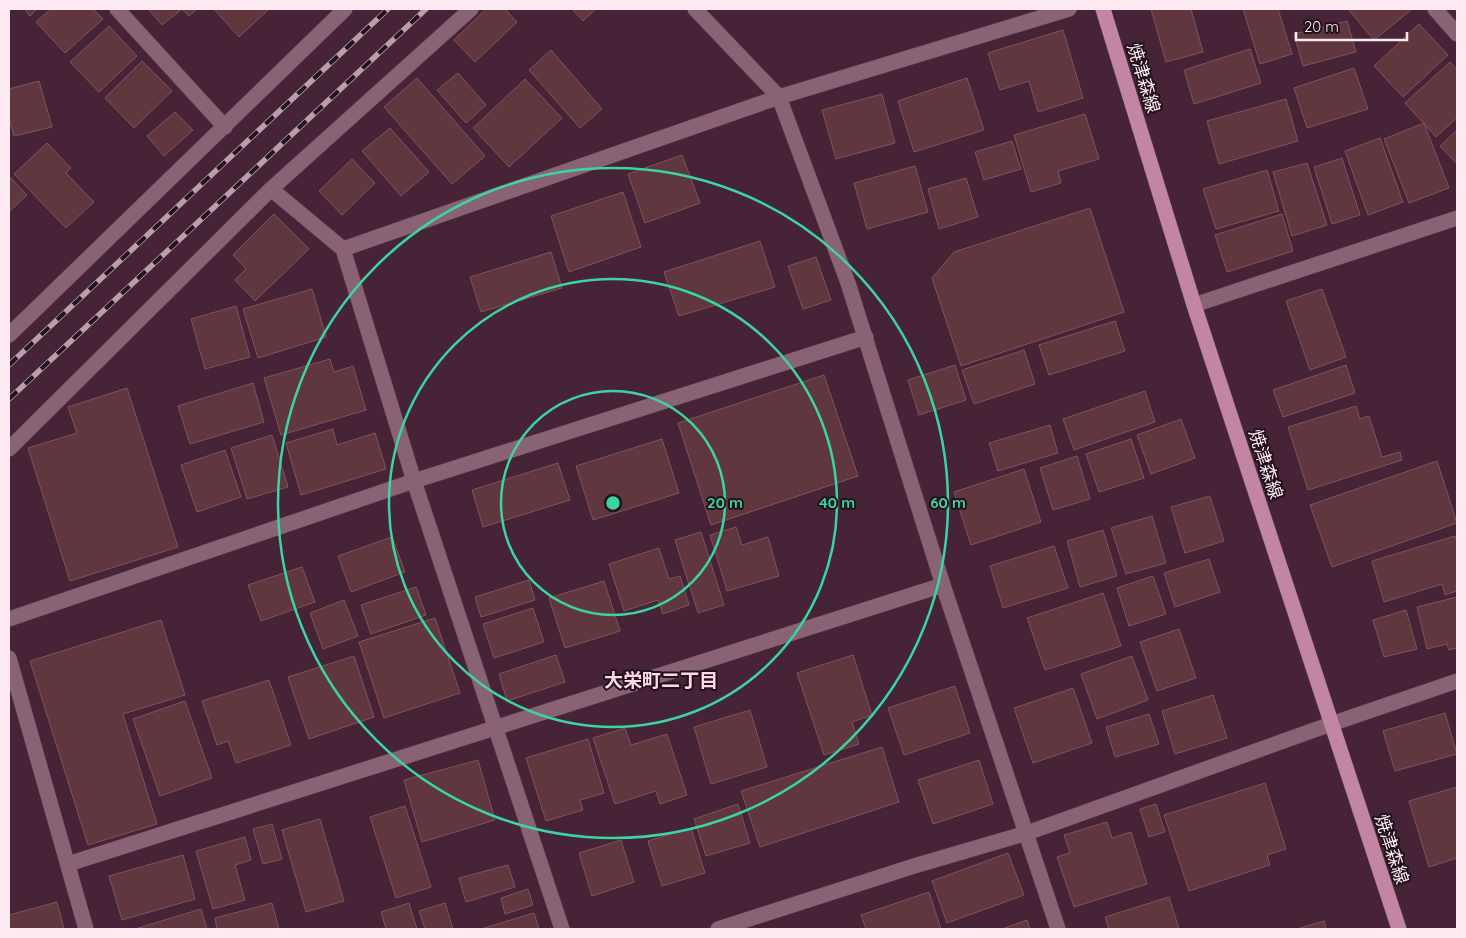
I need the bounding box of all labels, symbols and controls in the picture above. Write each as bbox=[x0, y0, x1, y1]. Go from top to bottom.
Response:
scale bar bbox=[1296, 10, 1407, 42]
text: 20 m bbox=[1304, 17, 1339, 36]
street label: 焼津森線 bbox=[1122, 40, 1166, 116]
street label: 焼津森線 bbox=[1244, 426, 1288, 502]
text: 20 m bbox=[707, 493, 743, 512]
text: 40 m bbox=[819, 493, 855, 512]
text: 60 m bbox=[930, 493, 966, 512]
centre of rings bbox=[604, 494, 622, 512]
district label: 大栄町二丁目 bbox=[604, 668, 718, 692]
street label: 焼津森線 bbox=[1370, 811, 1414, 887]

